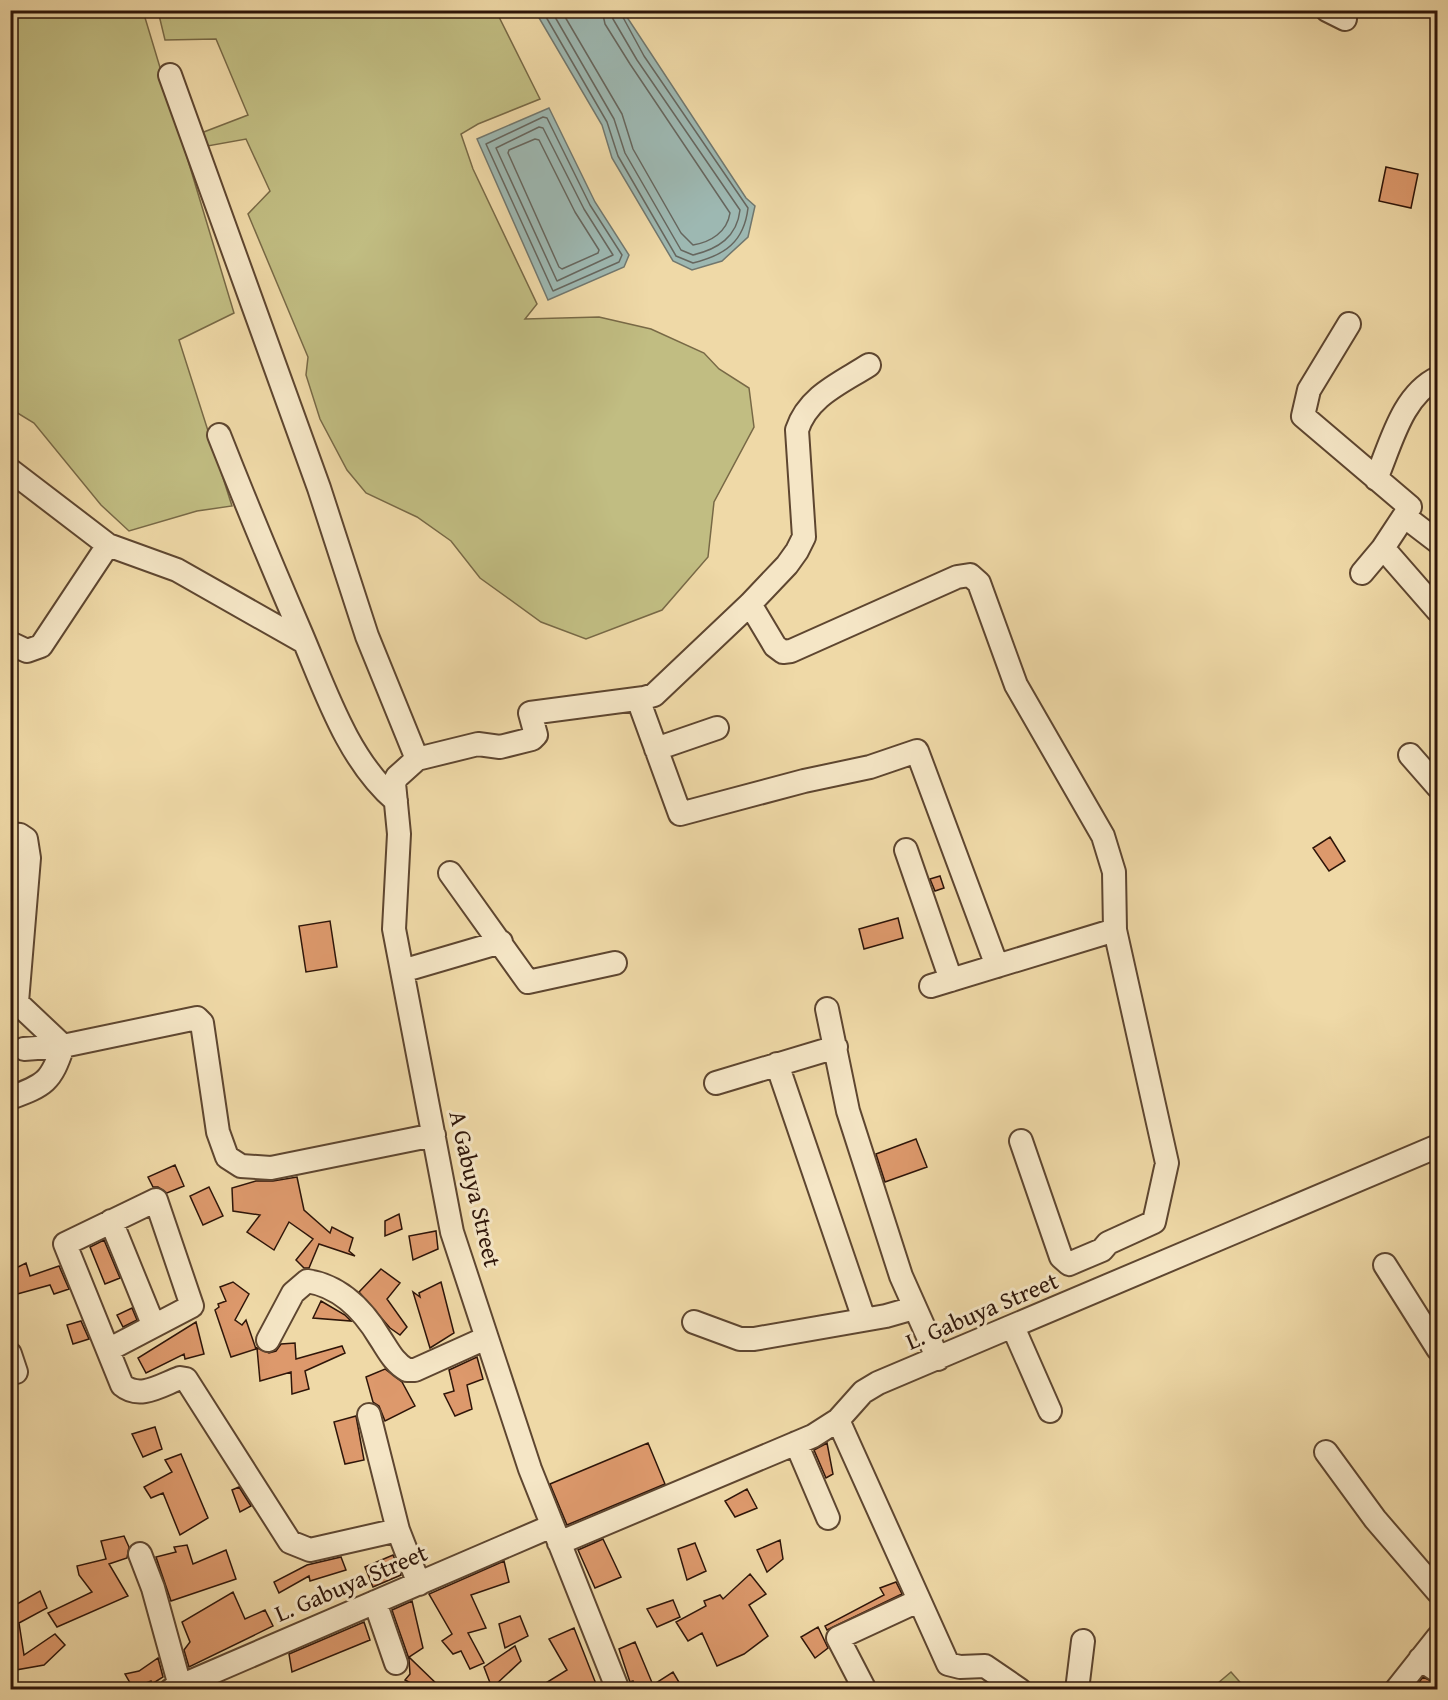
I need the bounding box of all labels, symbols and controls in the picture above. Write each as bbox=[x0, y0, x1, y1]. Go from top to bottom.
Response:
street label: A Gabuya Street bbox=[440, 1107, 511, 1271]
street label: L. Gabuya Street bbox=[900, 1262, 1064, 1358]
street label: L. Gabuya Street bbox=[269, 1534, 433, 1630]

